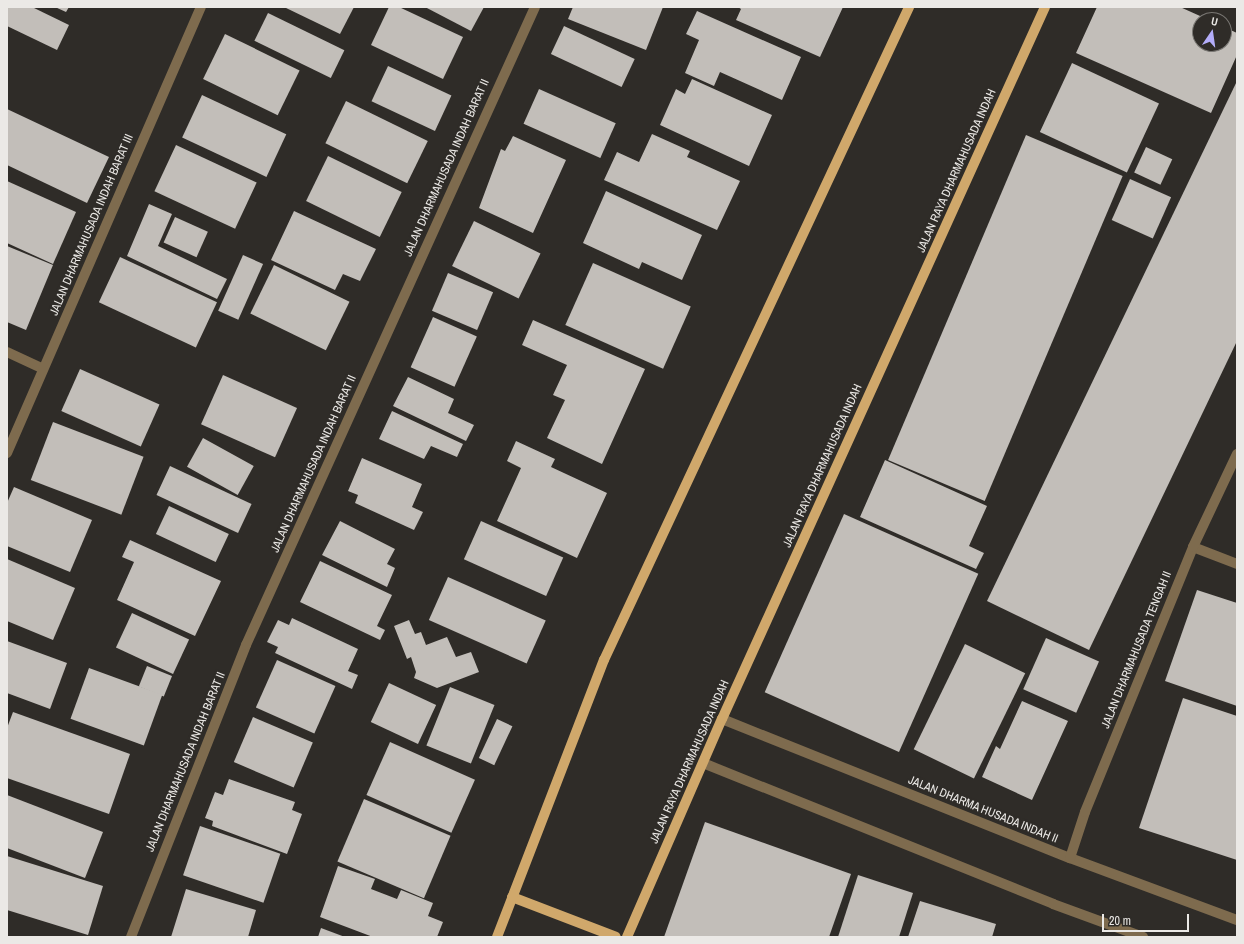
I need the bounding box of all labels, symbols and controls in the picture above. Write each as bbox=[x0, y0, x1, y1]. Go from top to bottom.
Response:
north arrow bbox=[1192, 12, 1232, 52]
text: U bbox=[1210, 14, 1219, 29]
street label: JALAN DHARMAHUSADA INDAH BARAT II bbox=[401, 77, 493, 259]
street label: JALAN RAYA DHARMAHUSADA INDAH bbox=[914, 87, 1000, 255]
street label: JALAN DHARMAHUSADA INDAH BARAT III bbox=[47, 132, 137, 318]
street label: JALAN DHARMAHUSADA INDAH BARAT II bbox=[268, 373, 360, 555]
street label: JALAN RAYA DHARMAHUSADA INDAH bbox=[780, 382, 866, 550]
street label: JALAN DHARMAHUSADA TENGAH II bbox=[1099, 569, 1175, 731]
street label: JALAN DHARMAHUSADA INDAH BARAT II bbox=[143, 670, 229, 854]
street label: JALAN RAYA DHARMAHUSADA INDAH bbox=[647, 678, 733, 846]
street label: JALAN DHARMA HUSADA INDAH II bbox=[906, 773, 1060, 847]
scale bar bbox=[1104, 906, 1191, 932]
text: 20 m bbox=[1109, 913, 1131, 929]

